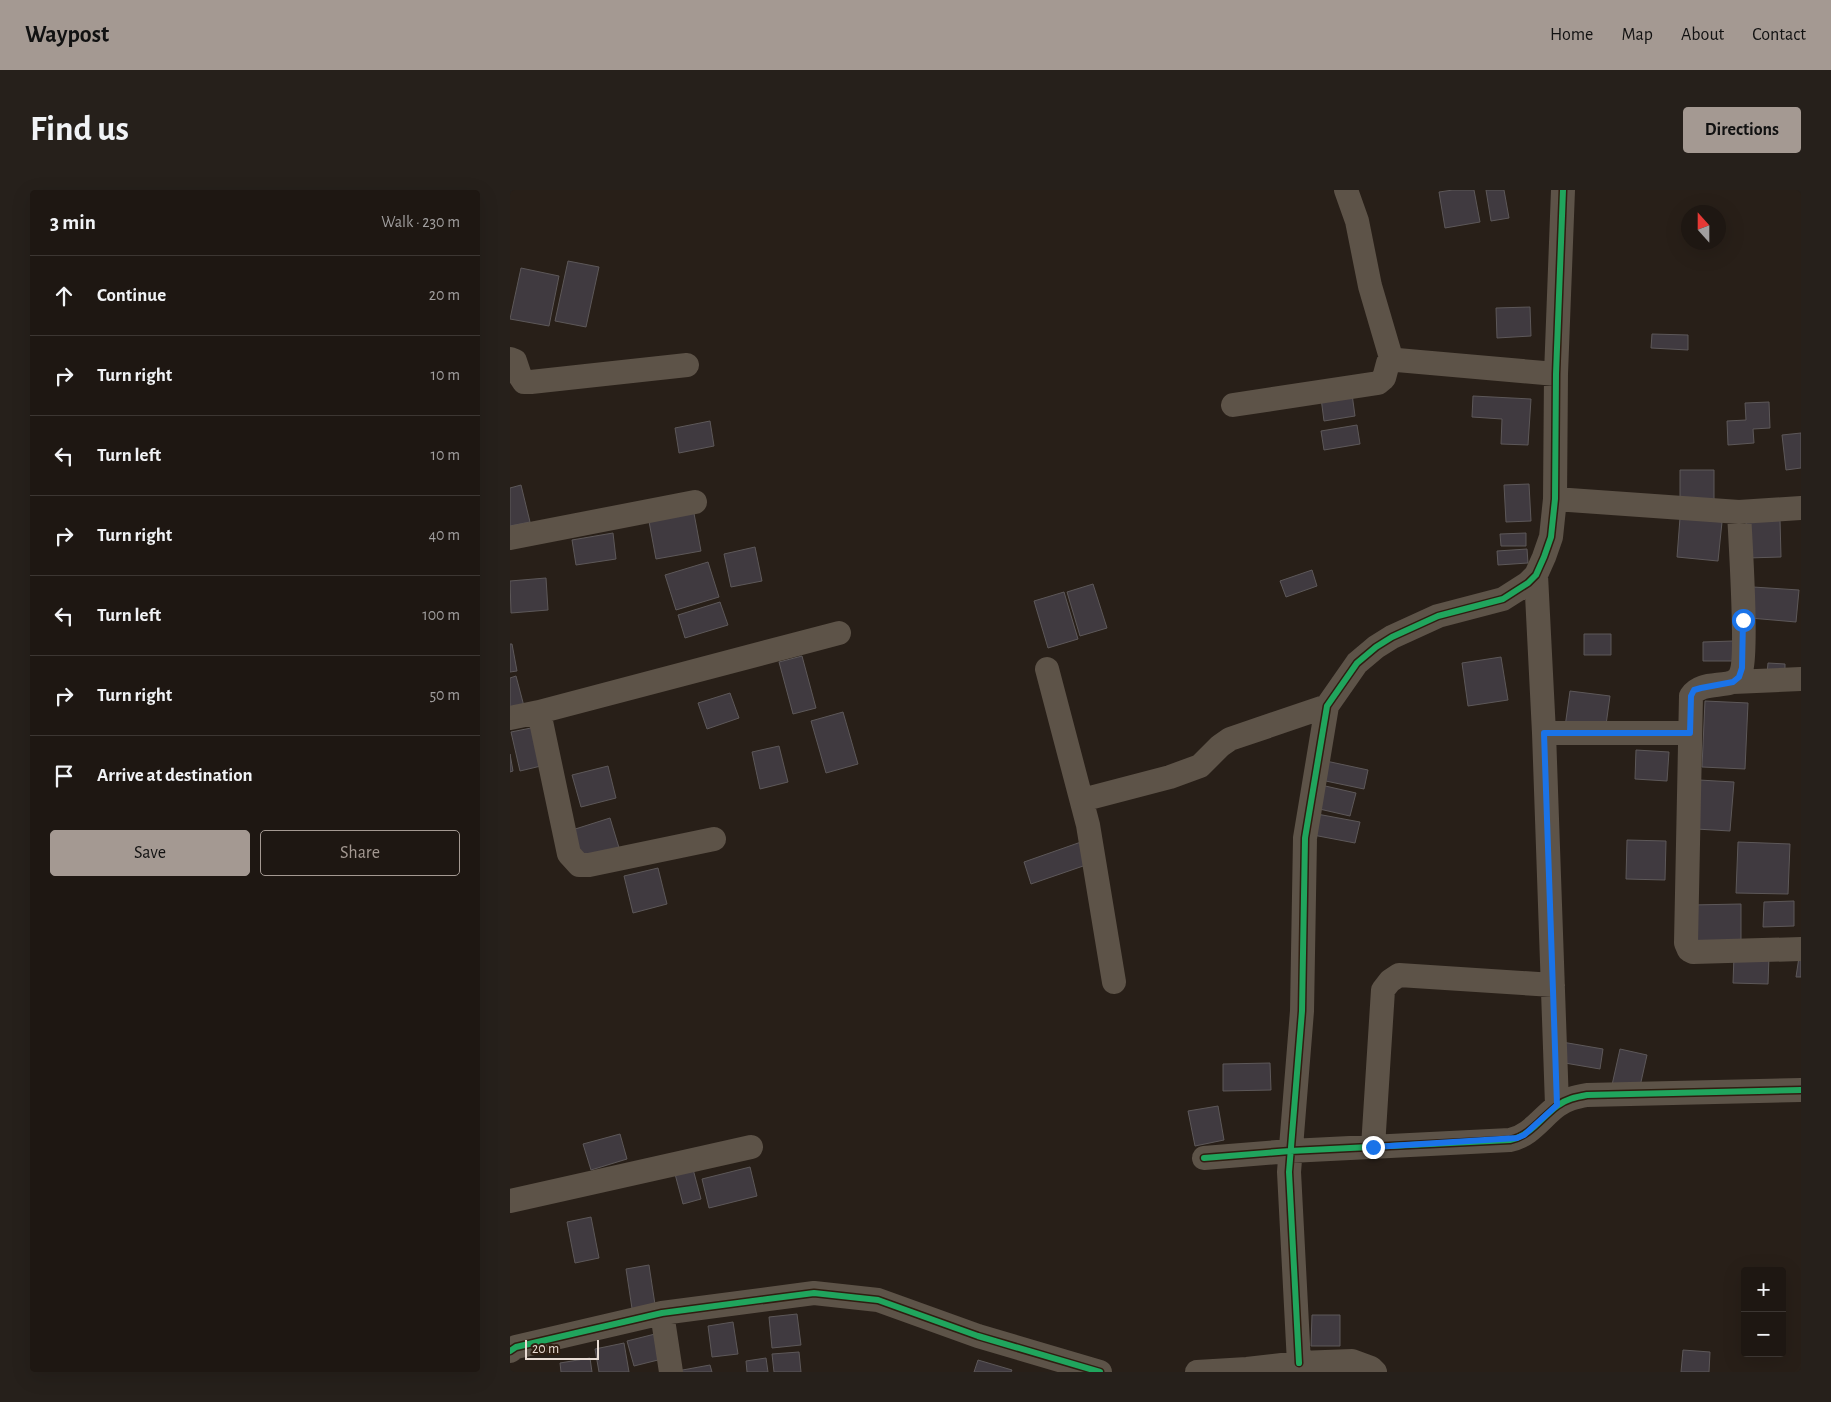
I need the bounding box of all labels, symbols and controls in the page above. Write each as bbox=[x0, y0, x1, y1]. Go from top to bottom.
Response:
text: Waypost bbox=[25, 23, 109, 47]
text: Home bbox=[1550, 26, 1593, 44]
text: Map bbox=[1621, 26, 1653, 44]
text: About bbox=[1681, 26, 1724, 44]
text: Contact bbox=[1752, 26, 1806, 44]
button: Directions bbox=[1683, 107, 1801, 153]
text: Find us bbox=[30, 112, 129, 147]
north arrow bbox=[1681, 205, 1726, 250]
text: 3 min bbox=[50, 212, 96, 233]
text: Walk · 230 m bbox=[381, 214, 460, 230]
icon: ahead bbox=[50, 282, 78, 310]
text: Continue bbox=[97, 286, 166, 305]
text: 20 m bbox=[429, 287, 460, 303]
icon: right bbox=[50, 362, 78, 390]
text: Turn right bbox=[97, 366, 172, 385]
text: 10 m bbox=[431, 367, 460, 383]
icon: left bbox=[50, 442, 78, 470]
text: Turn left bbox=[97, 446, 161, 465]
text: 10 m bbox=[431, 447, 460, 463]
icon: right bbox=[50, 522, 78, 550]
text: Turn right bbox=[97, 526, 172, 545]
text: 40 m bbox=[428, 527, 460, 543]
icon: left bbox=[50, 602, 78, 630]
text: Turn left bbox=[97, 606, 161, 625]
text: 100 m bbox=[422, 607, 460, 623]
route start bbox=[1732, 609, 1755, 632]
icon: right bbox=[50, 682, 78, 710]
text: Turn right bbox=[97, 686, 172, 705]
text: 50 m bbox=[429, 687, 460, 703]
icon: arrive bbox=[50, 762, 78, 790]
text: Arrive at destination bbox=[97, 766, 253, 785]
button: Save bbox=[50, 830, 250, 876]
button: Share bbox=[260, 830, 460, 876]
route end bbox=[1362, 1136, 1385, 1159]
map controls bbox=[1741, 1267, 1786, 1357]
button: + bbox=[1741, 1267, 1786, 1312]
button: − bbox=[1741, 1312, 1786, 1357]
scale bar bbox=[525, 1337, 599, 1360]
text: 20 m bbox=[532, 1342, 559, 1356]

